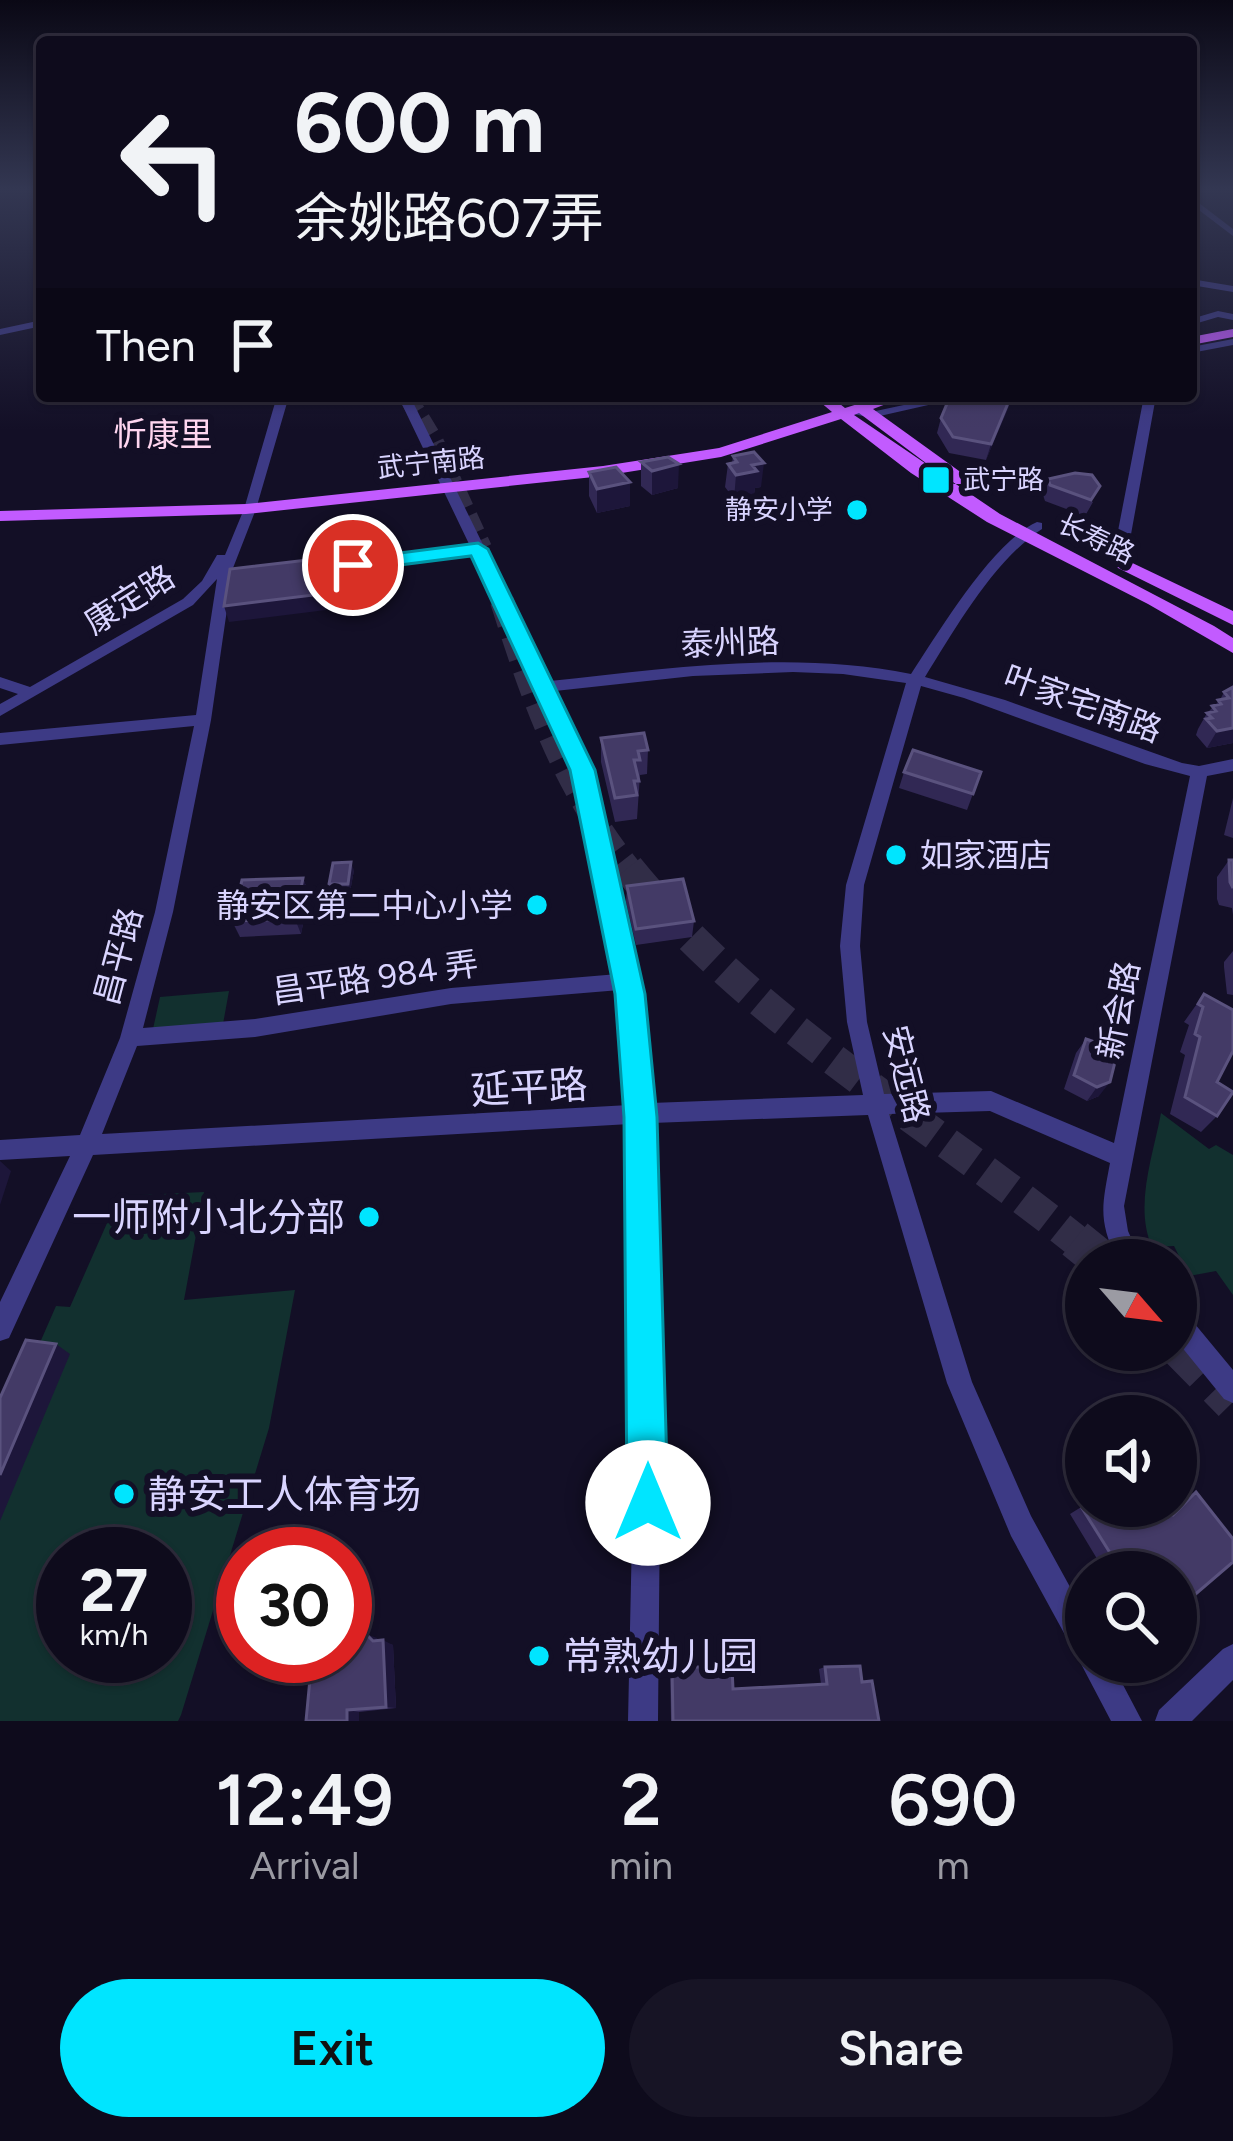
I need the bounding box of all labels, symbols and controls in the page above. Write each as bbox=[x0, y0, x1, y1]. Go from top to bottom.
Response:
text: 600 m bbox=[294, 72, 545, 173]
icon: left bbox=[96, 84, 252, 240]
text: 余姚路607弄 bbox=[294, 186, 604, 251]
icon: arrive bbox=[220, 312, 286, 378]
text: Then bbox=[96, 318, 196, 372]
district label: 忻康里 bbox=[114, 415, 213, 454]
street label: 武宁南路 bbox=[376, 440, 486, 485]
place label: 武宁路 bbox=[963, 463, 1044, 496]
marker: 武宁路 bbox=[920, 464, 952, 496]
place label: 静安小学 bbox=[725, 493, 833, 526]
marker: 静安小学 bbox=[844, 497, 870, 523]
street label: 长寿路 bbox=[1053, 506, 1140, 571]
pin bbox=[302, 514, 404, 616]
icon: arrive bbox=[320, 532, 386, 598]
street label: 康定路 bbox=[77, 557, 182, 642]
street label: 泰州路 bbox=[680, 621, 780, 664]
street label: 叶家宅南路 bbox=[999, 657, 1167, 750]
place label: 如家酒店 bbox=[920, 836, 1052, 875]
marker: 如家酒店 bbox=[883, 842, 909, 868]
place label: 静安区第二中心小学 bbox=[216, 886, 513, 925]
marker: 静安区第二中心小学 bbox=[524, 892, 550, 918]
street label: 昌平路 bbox=[87, 903, 150, 1009]
street label: 昌平路 984 弄 bbox=[269, 944, 481, 1011]
street label: 新会路 bbox=[1090, 958, 1147, 1062]
street label: 安远路 bbox=[876, 1021, 937, 1127]
street label: 延平路 bbox=[469, 1061, 589, 1114]
place label: 一师附小北分部 bbox=[72, 1194, 345, 1241]
marker: 一师附小北分部 bbox=[356, 1204, 382, 1230]
north arrow bbox=[1065, 1239, 1197, 1371]
map controls bbox=[1065, 1239, 1197, 1683]
button: sound bbox=[1065, 1395, 1197, 1527]
position arrow bbox=[585, 1440, 711, 1566]
place label: 静安工人体育场 bbox=[148, 1471, 421, 1518]
marker: 静安工人体育场 bbox=[111, 1481, 137, 1507]
speed limit sign: 30 bbox=[216, 1527, 372, 1683]
button: search bbox=[1065, 1551, 1197, 1683]
text: 27 bbox=[80, 1554, 148, 1626]
text: km/h bbox=[80, 1616, 148, 1653]
place label: 常熟幼儿园 bbox=[563, 1633, 758, 1680]
marker: 常熟幼儿园 bbox=[526, 1643, 552, 1669]
text: 12:49 bbox=[215, 1757, 394, 1843]
text: 2 bbox=[620, 1757, 662, 1843]
text: 690 bbox=[888, 1757, 1018, 1843]
text: Arrival bbox=[249, 1842, 360, 1889]
text: min bbox=[609, 1842, 673, 1889]
text: m bbox=[936, 1842, 970, 1889]
button: Exit bbox=[60, 1979, 605, 2117]
button: Share bbox=[629, 1979, 1173, 2117]

